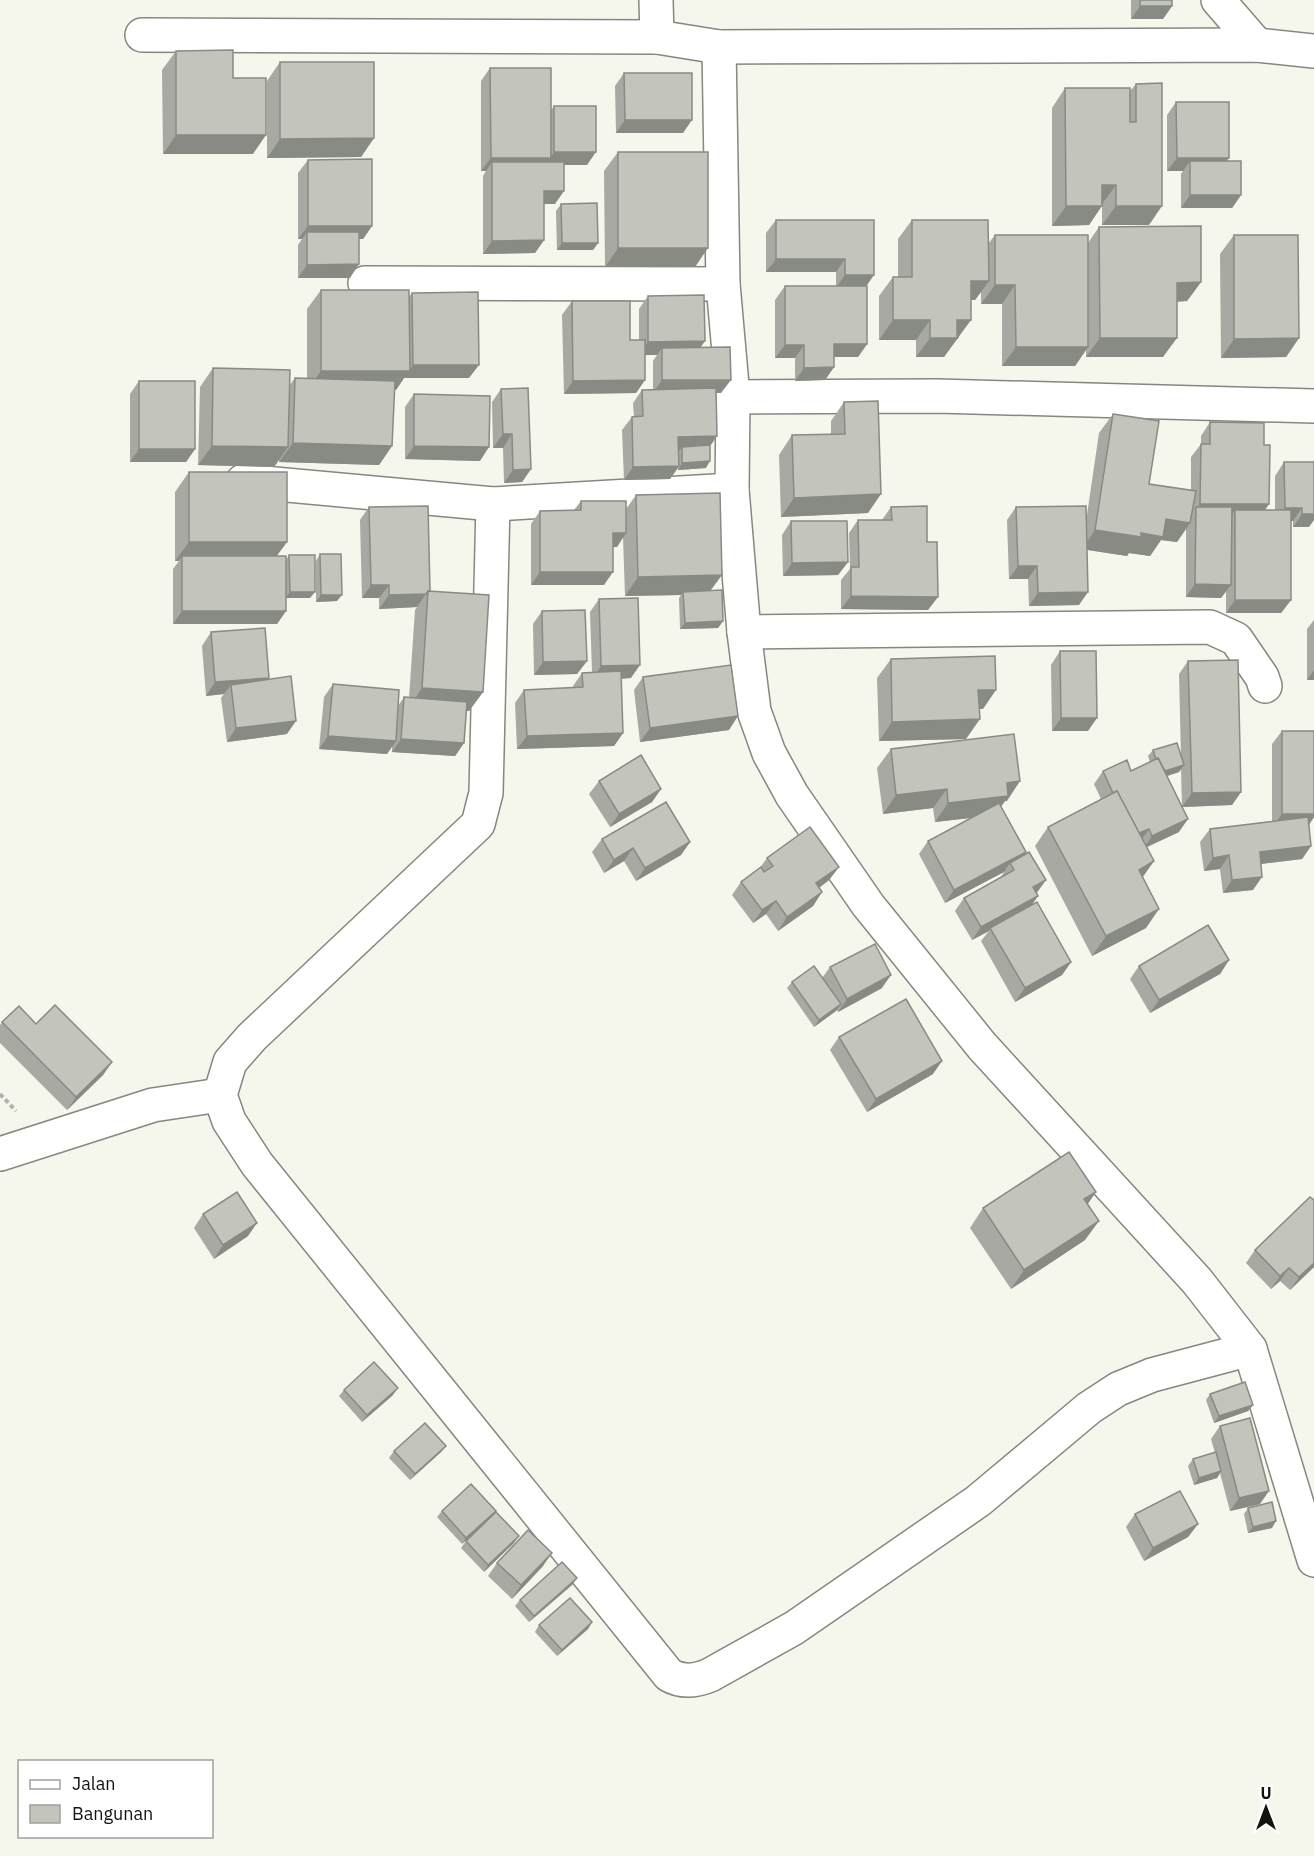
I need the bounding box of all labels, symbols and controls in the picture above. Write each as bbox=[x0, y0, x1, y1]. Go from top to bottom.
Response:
legend bbox=[18, 1760, 213, 1838]
text: Jalan bbox=[72, 1772, 116, 1795]
north arrow bbox=[1236, 1778, 1296, 1838]
text: U bbox=[1260, 1783, 1272, 1803]
text: Bangunan bbox=[72, 1802, 153, 1825]

